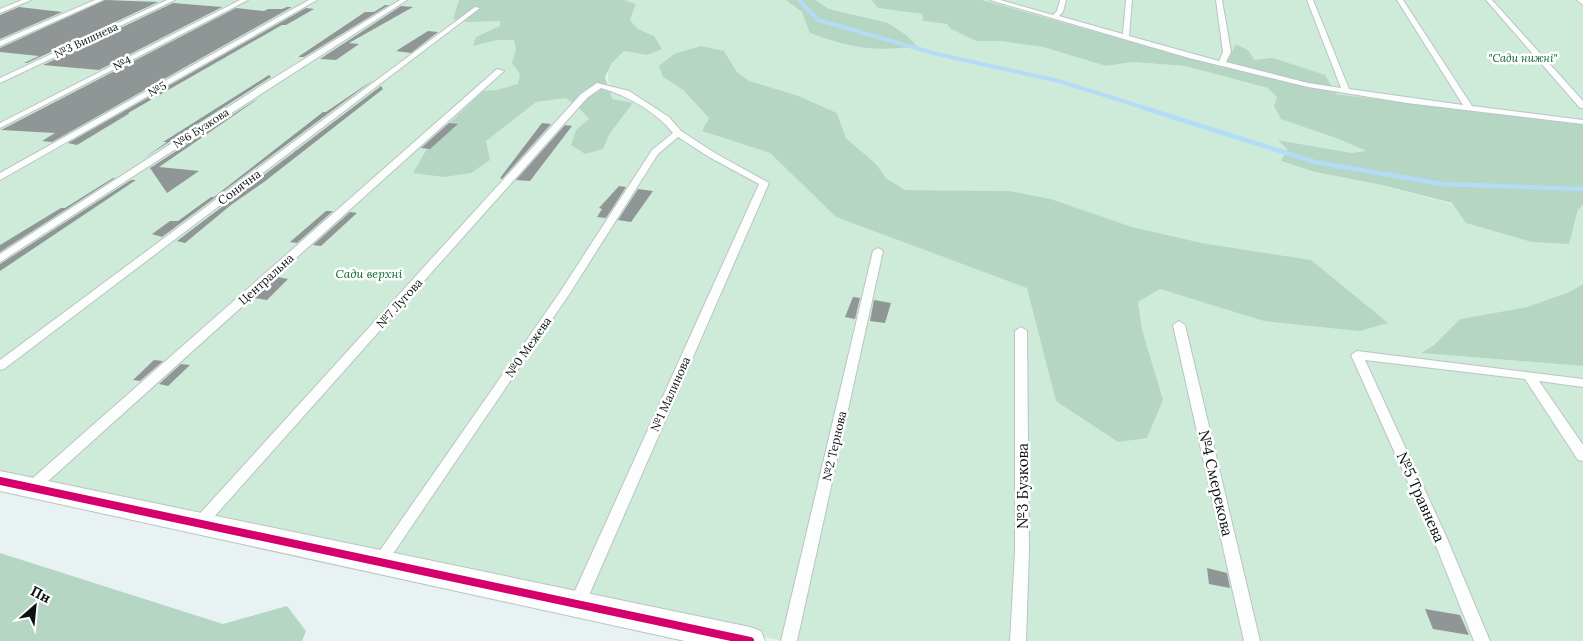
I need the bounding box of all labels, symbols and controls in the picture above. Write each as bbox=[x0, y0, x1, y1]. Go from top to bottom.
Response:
street label: №3 Вишнева bbox=[52, 19, 120, 61]
park label: "Сади нижні" bbox=[1489, 51, 1557, 65]
street label: №4 bbox=[110, 53, 134, 73]
street label: №5 bbox=[145, 78, 169, 100]
street label: №6 Бузкова bbox=[171, 105, 232, 151]
street label: Сонячна bbox=[215, 166, 263, 208]
street label: Центральна bbox=[235, 250, 297, 308]
park label: Сади верхні bbox=[336, 266, 402, 281]
street label: №7 Лугова bbox=[373, 275, 425, 331]
street label: №0 Межева bbox=[502, 314, 554, 380]
street label: №1 Малинова bbox=[647, 354, 693, 434]
street label: №2 Тернова bbox=[819, 410, 849, 482]
street label: №4 Смерекова bbox=[1195, 428, 1238, 538]
street label: №3 Бузкова bbox=[1013, 443, 1032, 529]
street label: №5 Травнева bbox=[1393, 449, 1449, 545]
north arrow bbox=[10, 581, 60, 631]
text: Пн bbox=[28, 582, 54, 607]

